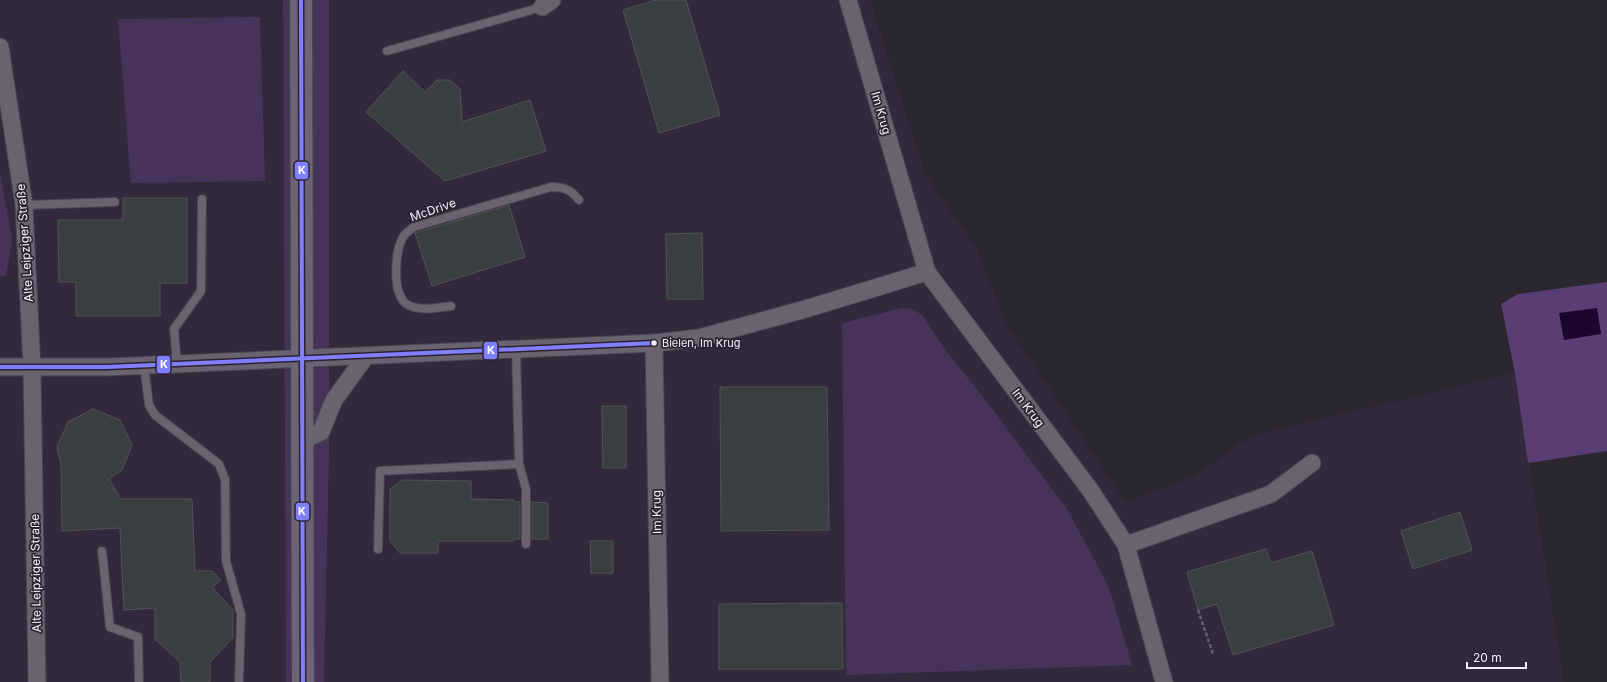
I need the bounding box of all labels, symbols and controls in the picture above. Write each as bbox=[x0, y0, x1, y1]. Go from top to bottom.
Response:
street label: Im Krug bbox=[868, 90, 895, 136]
line badge: K bbox=[294, 161, 309, 180]
text: K bbox=[298, 163, 306, 177]
street label: Alte Leipziger Straße bbox=[13, 183, 36, 303]
street label: McDrive bbox=[408, 195, 458, 224]
place label: Bielen, Im Krug bbox=[662, 336, 741, 350]
marker: Bielen, Im Krug bbox=[649, 338, 659, 348]
line badge: K bbox=[483, 341, 498, 360]
text: K bbox=[487, 343, 495, 357]
line badge: K bbox=[156, 355, 171, 374]
text: K bbox=[160, 357, 168, 371]
street label: Im Krug bbox=[1009, 386, 1048, 430]
street label: Im Krug bbox=[649, 490, 664, 534]
line badge: K bbox=[295, 502, 310, 521]
text: K bbox=[298, 504, 306, 518]
street label: Alte Leipziger Straße bbox=[27, 514, 44, 632]
scale bar bbox=[1467, 644, 1526, 670]
text: 20 m bbox=[1473, 650, 1502, 665]

